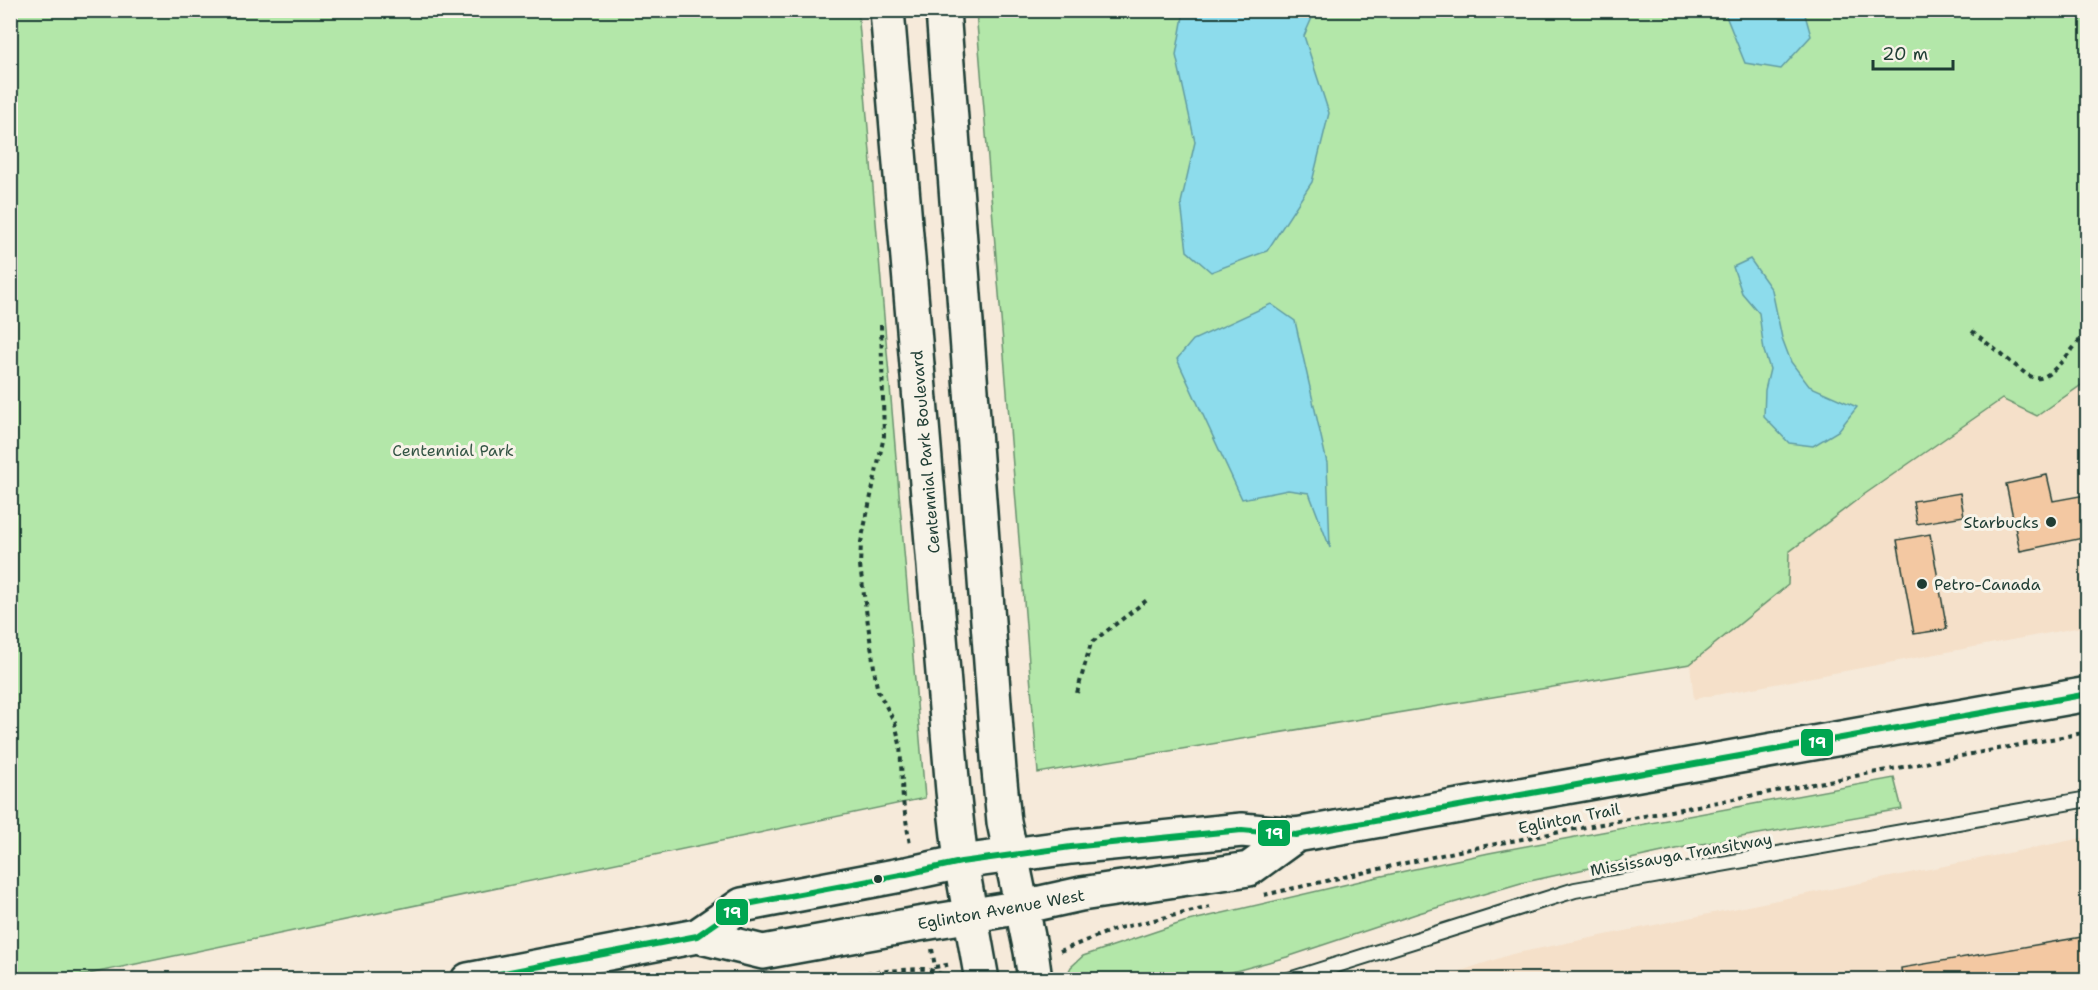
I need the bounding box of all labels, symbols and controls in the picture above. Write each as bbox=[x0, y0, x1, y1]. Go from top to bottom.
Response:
scale bar bbox=[1873, 33, 1952, 71]
text: 20 m bbox=[1882, 42, 1928, 66]
street label: Centennial Park Boulevard bbox=[906, 349, 945, 555]
park label: Centennial Park bbox=[392, 440, 514, 461]
place label: Starbucks bbox=[1964, 512, 2039, 533]
marker: Starbucks bbox=[2044, 515, 2058, 529]
place label: Petro-Canada bbox=[1934, 574, 2041, 595]
marker: Petro-Canada bbox=[1915, 577, 1929, 591]
line badge: 19 bbox=[1800, 728, 1834, 757]
text: 19 bbox=[1808, 732, 1826, 753]
street label: Eglinton Trail bbox=[1516, 798, 1622, 839]
line badge: 19 bbox=[1257, 819, 1291, 847]
text: 19 bbox=[1265, 823, 1283, 844]
street label: Mississauga Transitway bbox=[1589, 828, 1774, 881]
unlabelled marker bbox=[872, 873, 884, 885]
street label: Eglinton Avenue West bbox=[916, 884, 1086, 935]
line badge: 19 bbox=[715, 898, 749, 926]
text: 19 bbox=[723, 902, 741, 923]

